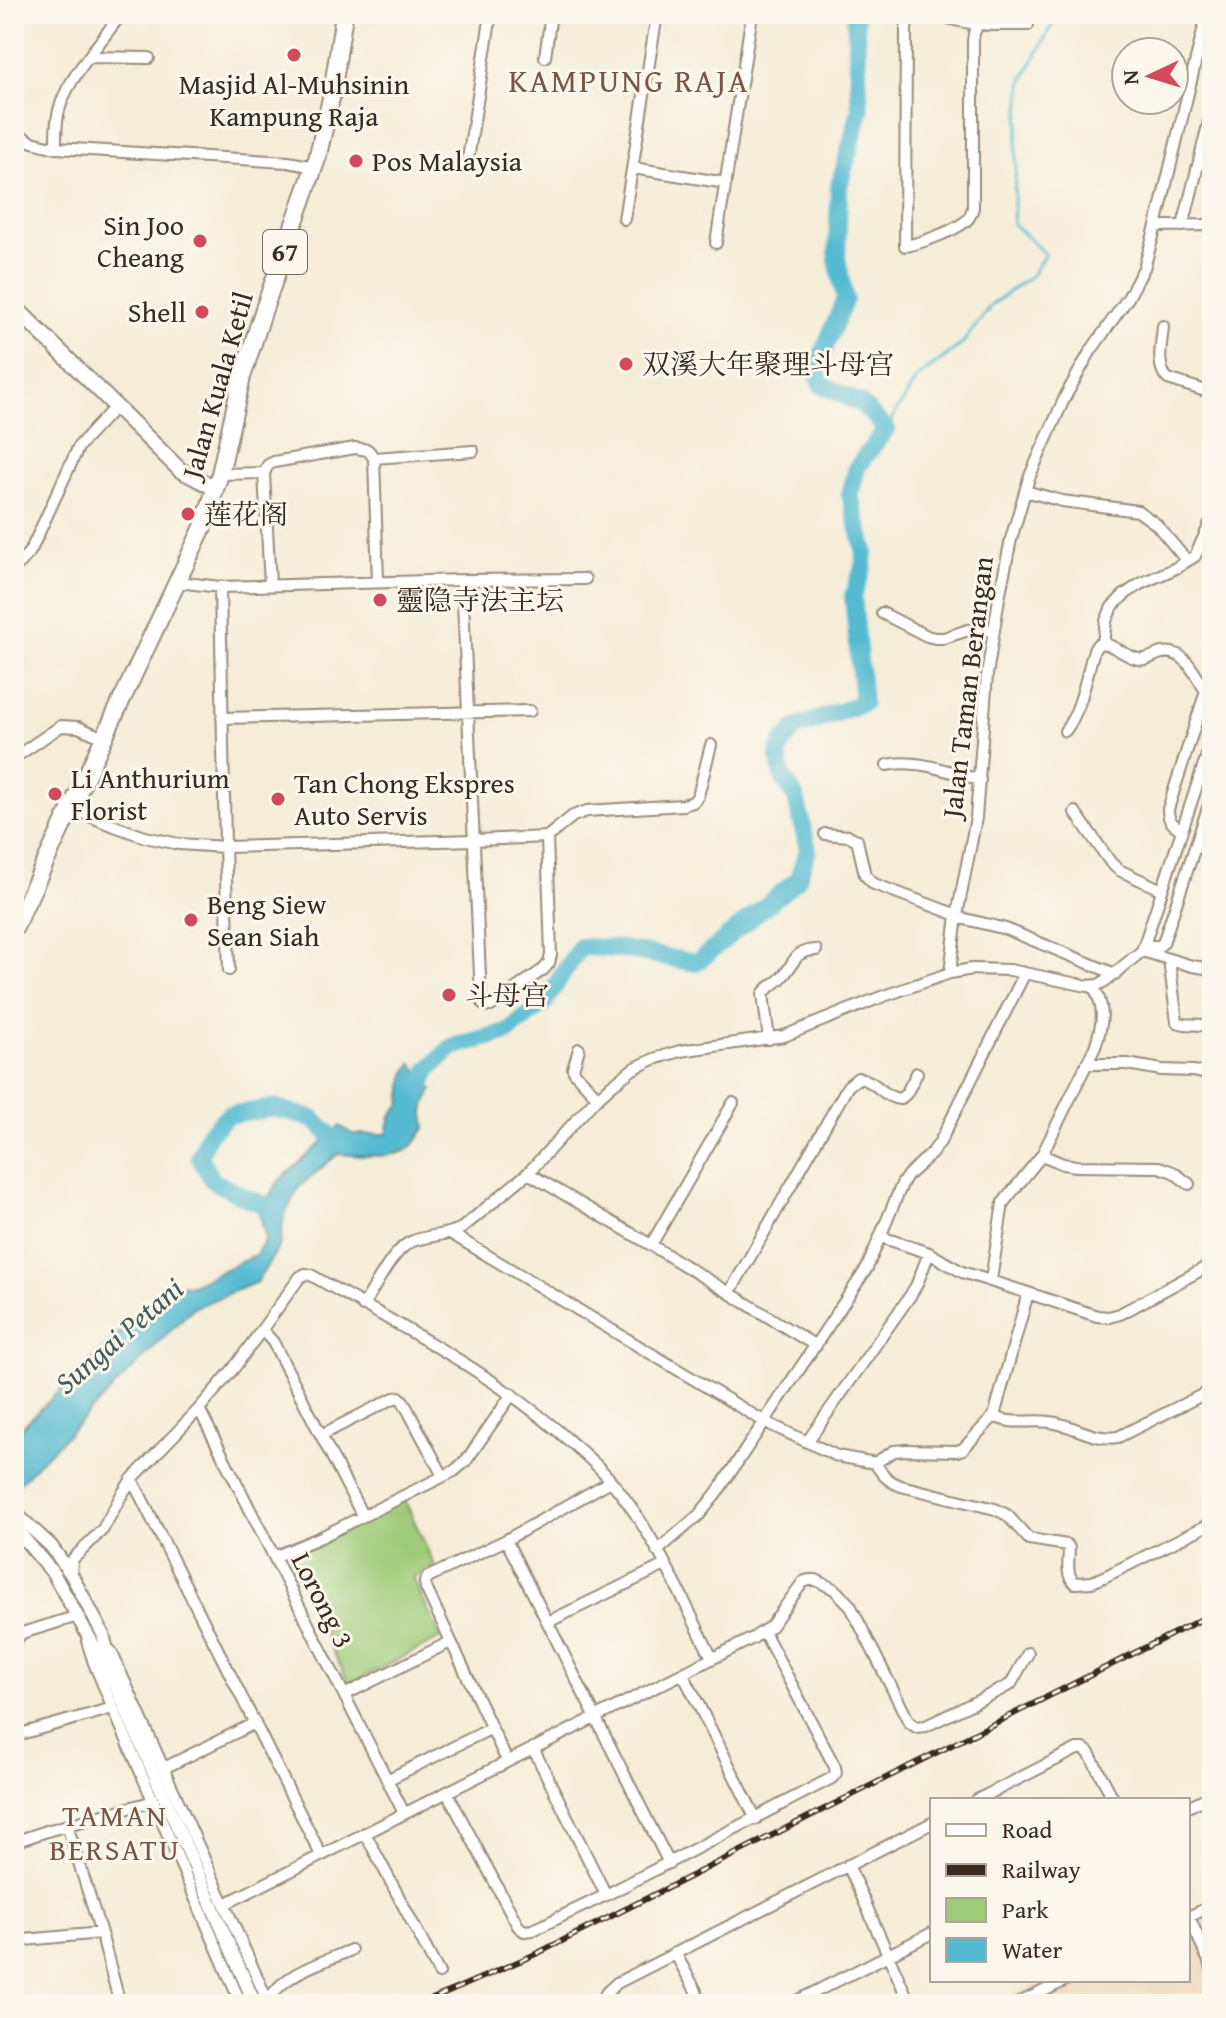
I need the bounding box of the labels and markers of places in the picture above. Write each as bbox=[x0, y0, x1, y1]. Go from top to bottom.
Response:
marker: Masjid Al-Muhsinin Kampung Raja bbox=[285, 46, 303, 64]
place label: Masjid Al-Muhsinin Kampung Raja bbox=[179, 63, 409, 136]
place label: Pos Malaysia bbox=[372, 140, 523, 181]
marker: Pos Malaysia bbox=[347, 152, 365, 170]
place label: Sin Joo Cheang bbox=[97, 204, 184, 277]
marker: Sin Joo Cheang bbox=[191, 232, 209, 250]
place label: Shell bbox=[128, 291, 186, 332]
marker: Shell bbox=[193, 303, 211, 321]
place label: 双溪大年聚理斗母宫 bbox=[642, 343, 894, 384]
marker: 双溪大年聚理斗母宫 bbox=[617, 355, 635, 373]
place label: 莲花阁 bbox=[204, 493, 288, 534]
marker: 莲花阁 bbox=[179, 505, 197, 523]
place label: 靈隐寺法主坛 bbox=[396, 579, 564, 620]
marker: 靈隐寺法主坛 bbox=[371, 591, 389, 609]
place label: Li Anthurium Florist bbox=[71, 757, 230, 830]
place label: Tan Chong Ekspres Auto Servis bbox=[294, 762, 515, 835]
marker: Li Anthurium Florist bbox=[46, 785, 64, 803]
marker: Tan Chong Ekspres Auto Servis bbox=[269, 790, 287, 808]
place label: Beng Siew Sean Siah bbox=[207, 883, 327, 956]
marker: Beng Siew Sean Siah bbox=[182, 911, 200, 929]
place label: 斗母宫 bbox=[465, 974, 549, 1015]
marker: 斗母宫 bbox=[440, 986, 458, 1004]

